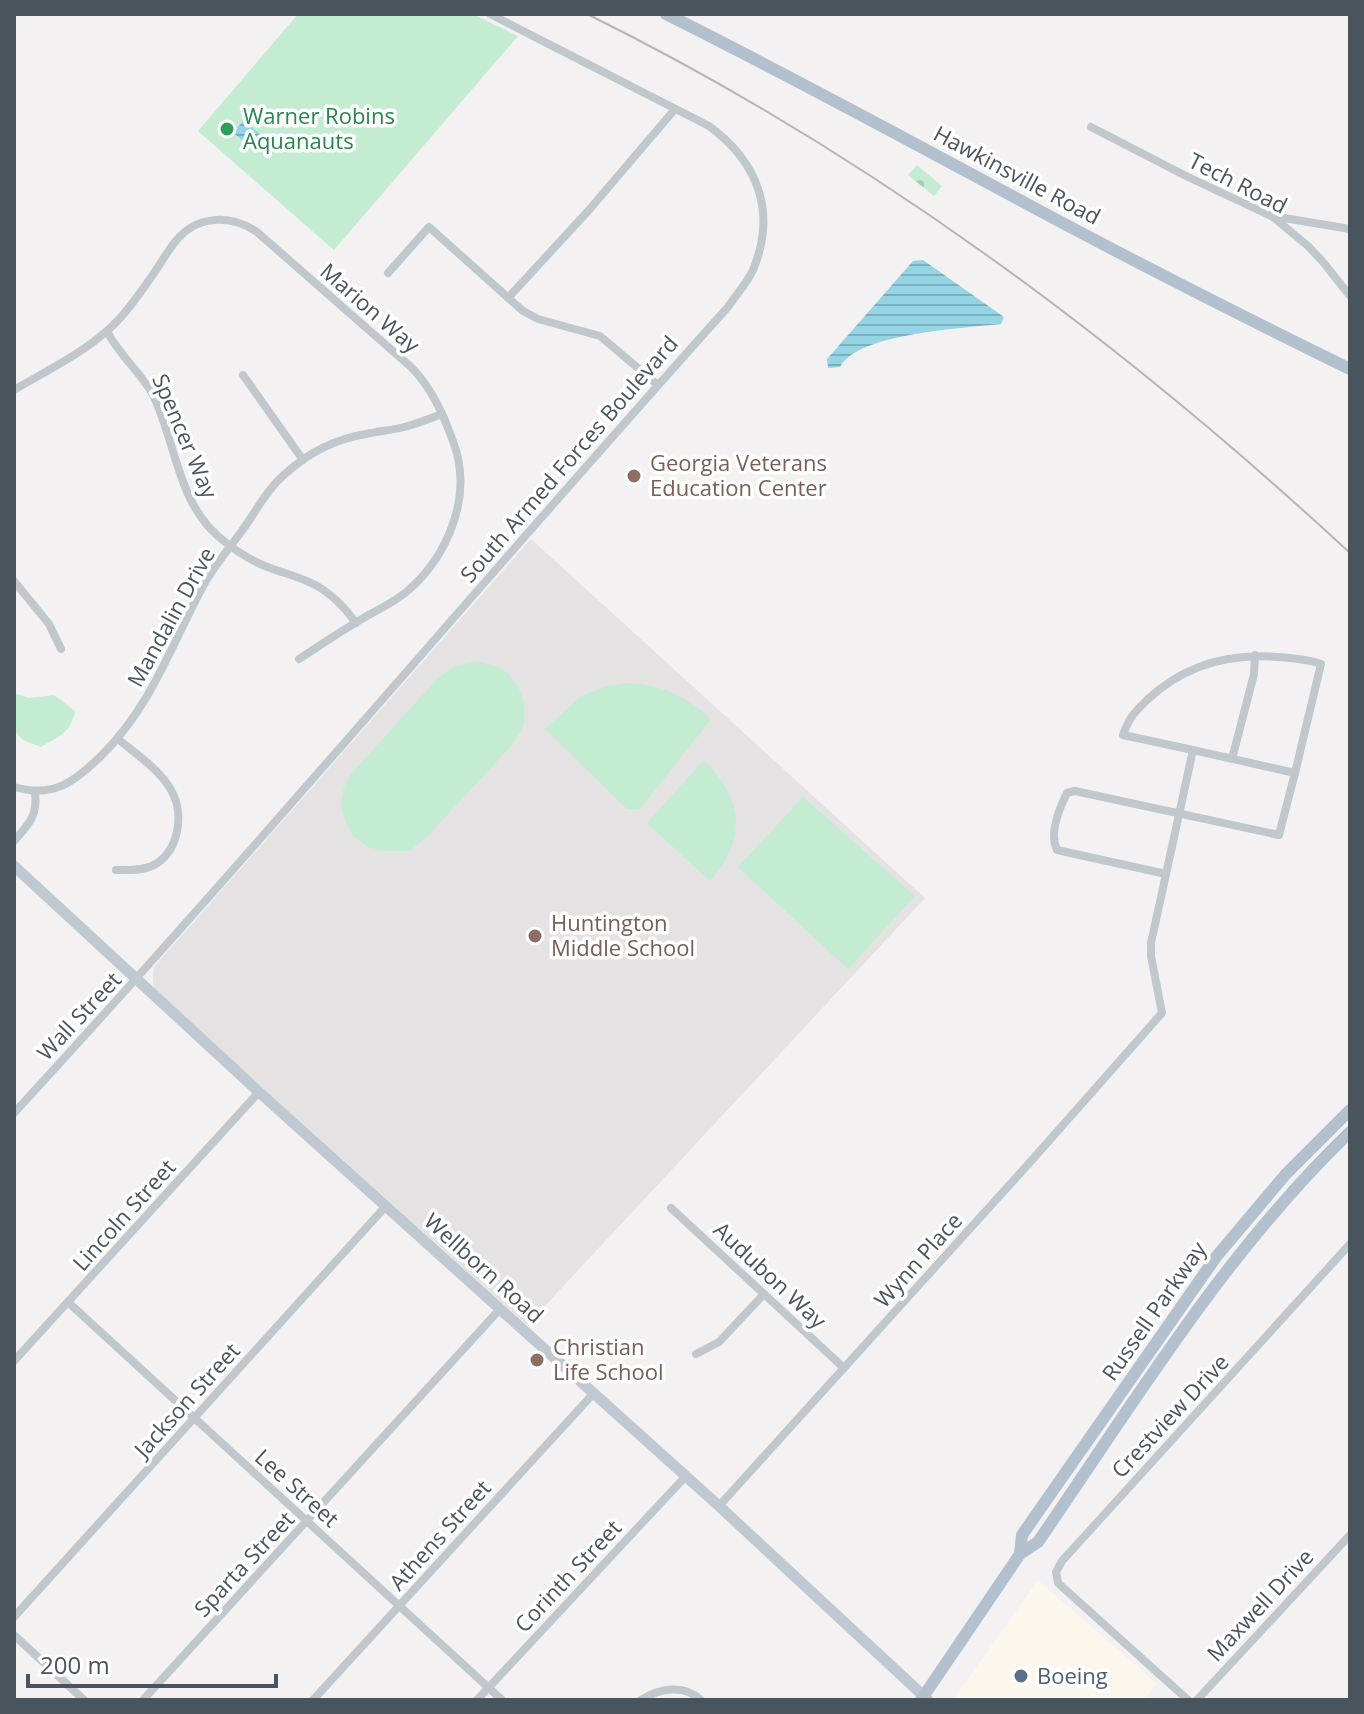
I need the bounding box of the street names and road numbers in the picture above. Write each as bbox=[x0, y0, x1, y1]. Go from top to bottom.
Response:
street label: Hawkinsville Road bbox=[929, 117, 1106, 231]
street label: Tech Road bbox=[1184, 145, 1293, 220]
street label: Marion Way bbox=[315, 256, 427, 359]
street label: South Armed Forces Boulevard bbox=[453, 329, 684, 588]
street label: Spencer Way bbox=[146, 369, 226, 503]
street label: Mandalin Drive bbox=[119, 541, 221, 692]
street label: Wall Street bbox=[30, 964, 127, 1066]
street label: Lincoln Street bbox=[65, 1152, 182, 1277]
street label: Wynn Place bbox=[867, 1205, 968, 1313]
street label: Wellborn Road bbox=[418, 1206, 551, 1329]
street label: Audubon Way bbox=[708, 1214, 834, 1335]
street label: Russell Parkway bbox=[1094, 1234, 1213, 1386]
street label: Jackson Street bbox=[125, 1335, 246, 1465]
street label: Crestview Drive bbox=[1104, 1347, 1234, 1484]
street label: Lee Street bbox=[249, 1442, 346, 1533]
street label: Athens Street bbox=[382, 1473, 497, 1596]
street label: Sparta Street bbox=[187, 1504, 300, 1623]
street label: Corinth Street bbox=[507, 1512, 627, 1638]
street label: Maxwell Drive bbox=[1199, 1542, 1319, 1667]

